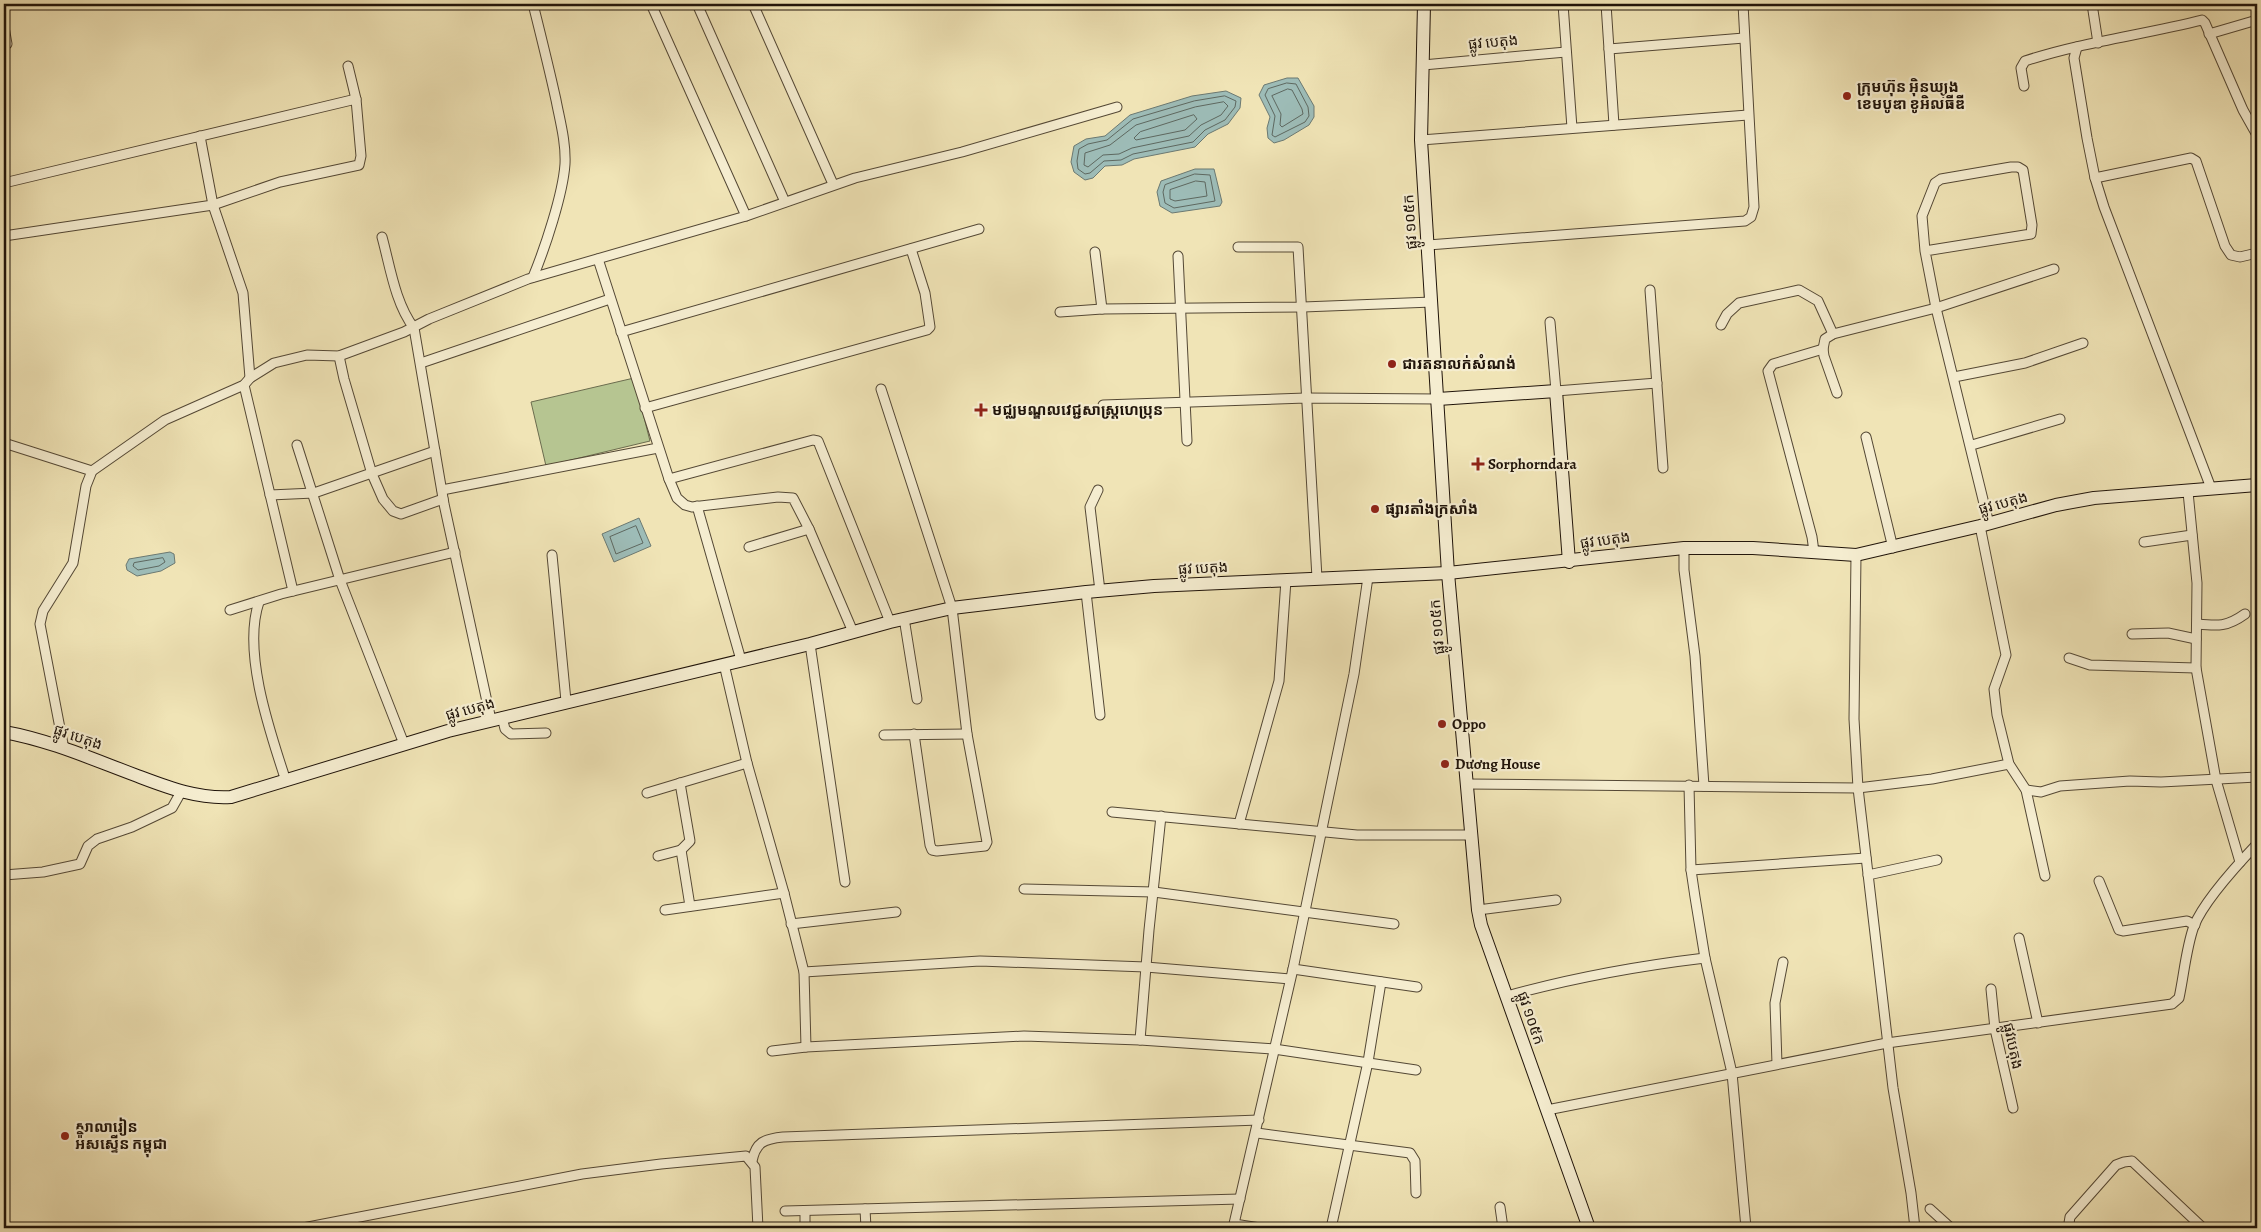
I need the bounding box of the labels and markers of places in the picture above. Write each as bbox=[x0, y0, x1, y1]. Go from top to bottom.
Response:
place label: ក្រុមហ៊ុន អ៊ិនឃ្យុង ខេមបូឌា ខូអិលធីឌី bbox=[1857, 77, 1965, 114]
marker: ក្រុមហ៊ុន អ៊ិនឃ្យុង ខេមបូឌា ខូអិលធីឌី bbox=[1841, 90, 1853, 102]
place label: ជារតនាលក់សំណង់ bbox=[1402, 353, 1516, 374]
marker: ជារតនាលក់សំណង់ bbox=[1386, 358, 1398, 370]
place label: មជ្ឈមណ្ឌលវេជ្ជសាស្ត្រហេប្រុន bbox=[992, 400, 1163, 420]
marker: មជ្ឈមណ្ឌលវេជ្ជសាស្ត្រហេប្រុន bbox=[974, 403, 988, 417]
place label: Sorphorndara bbox=[1488, 454, 1578, 474]
marker: Sorphorndara bbox=[1472, 458, 1484, 470]
place label: ផ្សារតាំងក្រសាំង bbox=[1385, 498, 1478, 519]
marker: ផ្សារតាំងក្រសាំង bbox=[1369, 503, 1381, 515]
place label: Oppo bbox=[1452, 714, 1486, 734]
marker: Oppo bbox=[1436, 718, 1448, 730]
place label: Dương House bbox=[1455, 754, 1540, 774]
marker: Dương House bbox=[1439, 758, 1451, 770]
place label: សាលារៀន អ៉ិសស្ទើន កម្ពុជា bbox=[75, 1117, 167, 1158]
marker: សាលារៀន អ៉ិសស្ទើន កម្ពុជា bbox=[59, 1130, 71, 1142]

